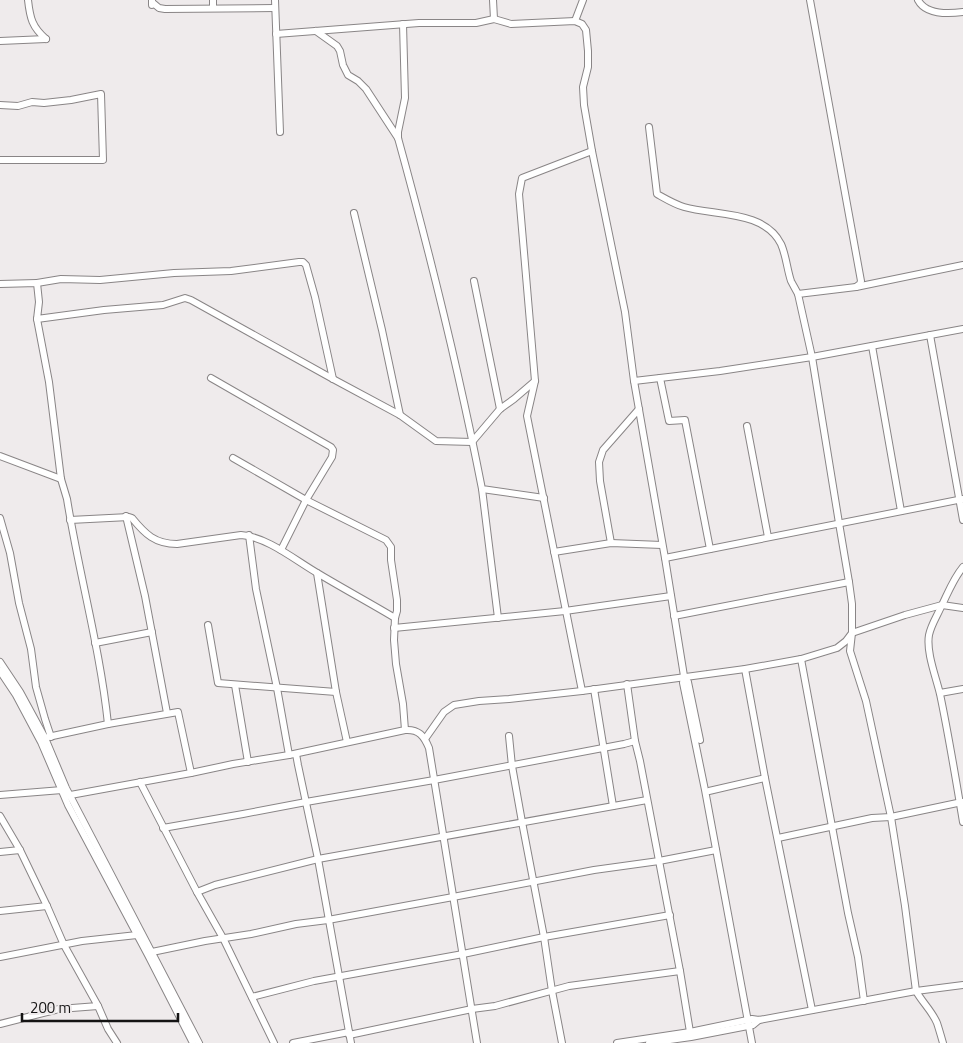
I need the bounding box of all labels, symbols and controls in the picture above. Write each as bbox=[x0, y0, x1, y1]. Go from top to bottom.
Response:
scale bar bbox=[22, 990, 179, 1022]
text: 200 m bbox=[30, 996, 71, 1019]

